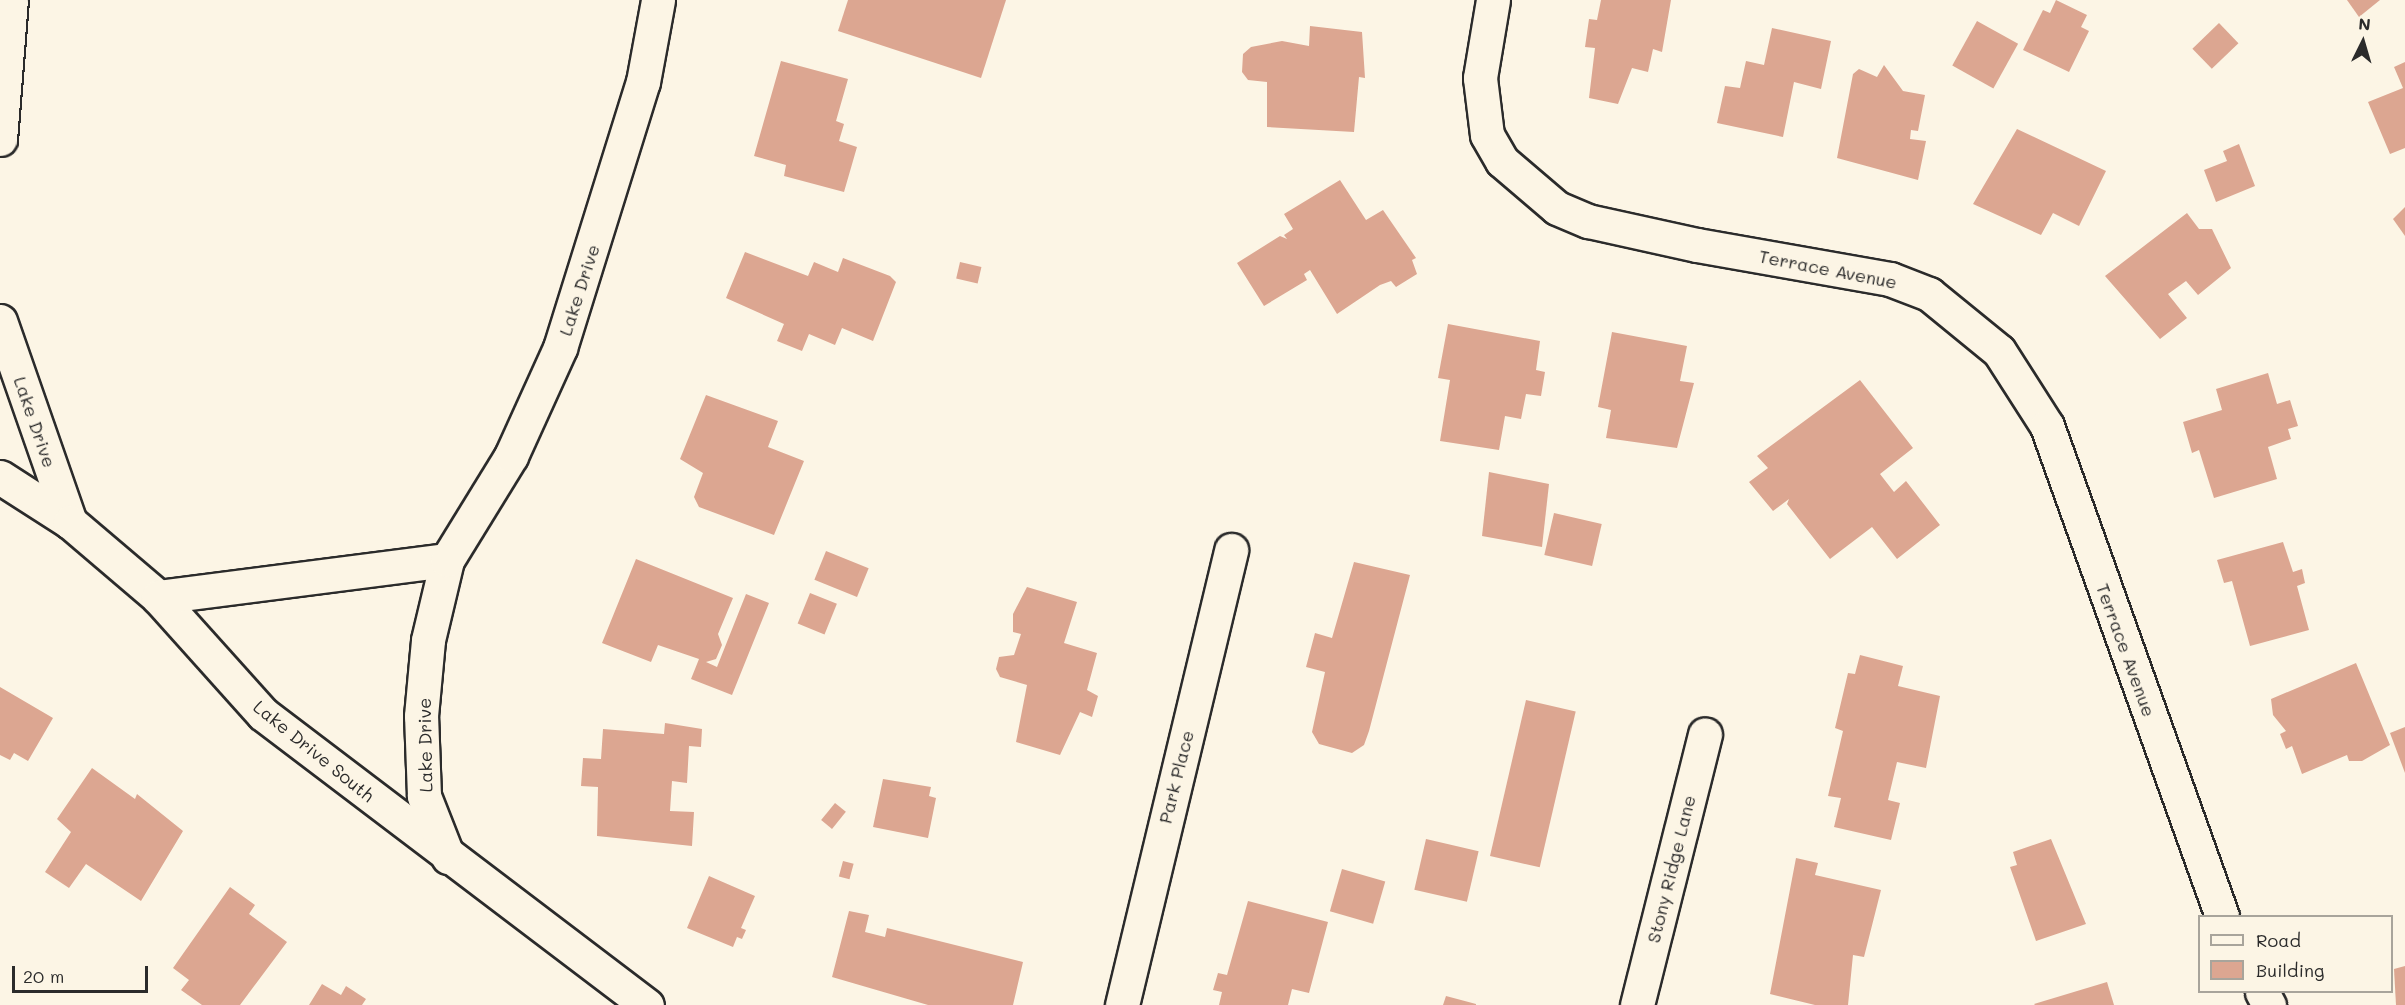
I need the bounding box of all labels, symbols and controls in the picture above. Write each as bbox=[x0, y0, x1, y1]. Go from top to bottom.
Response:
north arrow bbox=[2333, 12, 2393, 72]
text: N bbox=[2358, 13, 2372, 35]
street label: Lake Drive bbox=[554, 242, 604, 338]
street label: Terrace Avenue bbox=[1757, 245, 1899, 293]
street label: Lake Drive bbox=[9, 374, 61, 470]
street label: Terrace Avenue bbox=[2092, 580, 2160, 720]
street label: Lake Drive South bbox=[249, 696, 379, 806]
street label: Lake Drive bbox=[413, 697, 437, 793]
street label: Park Place bbox=[1154, 728, 1198, 826]
street label: Stony Ridge Lane bbox=[1642, 793, 1700, 945]
legend bbox=[2198, 915, 2393, 993]
text: Road bbox=[2256, 928, 2301, 952]
scale bar bbox=[15, 954, 152, 992]
text: Building bbox=[2256, 958, 2324, 982]
text: 20 m bbox=[23, 964, 64, 988]

